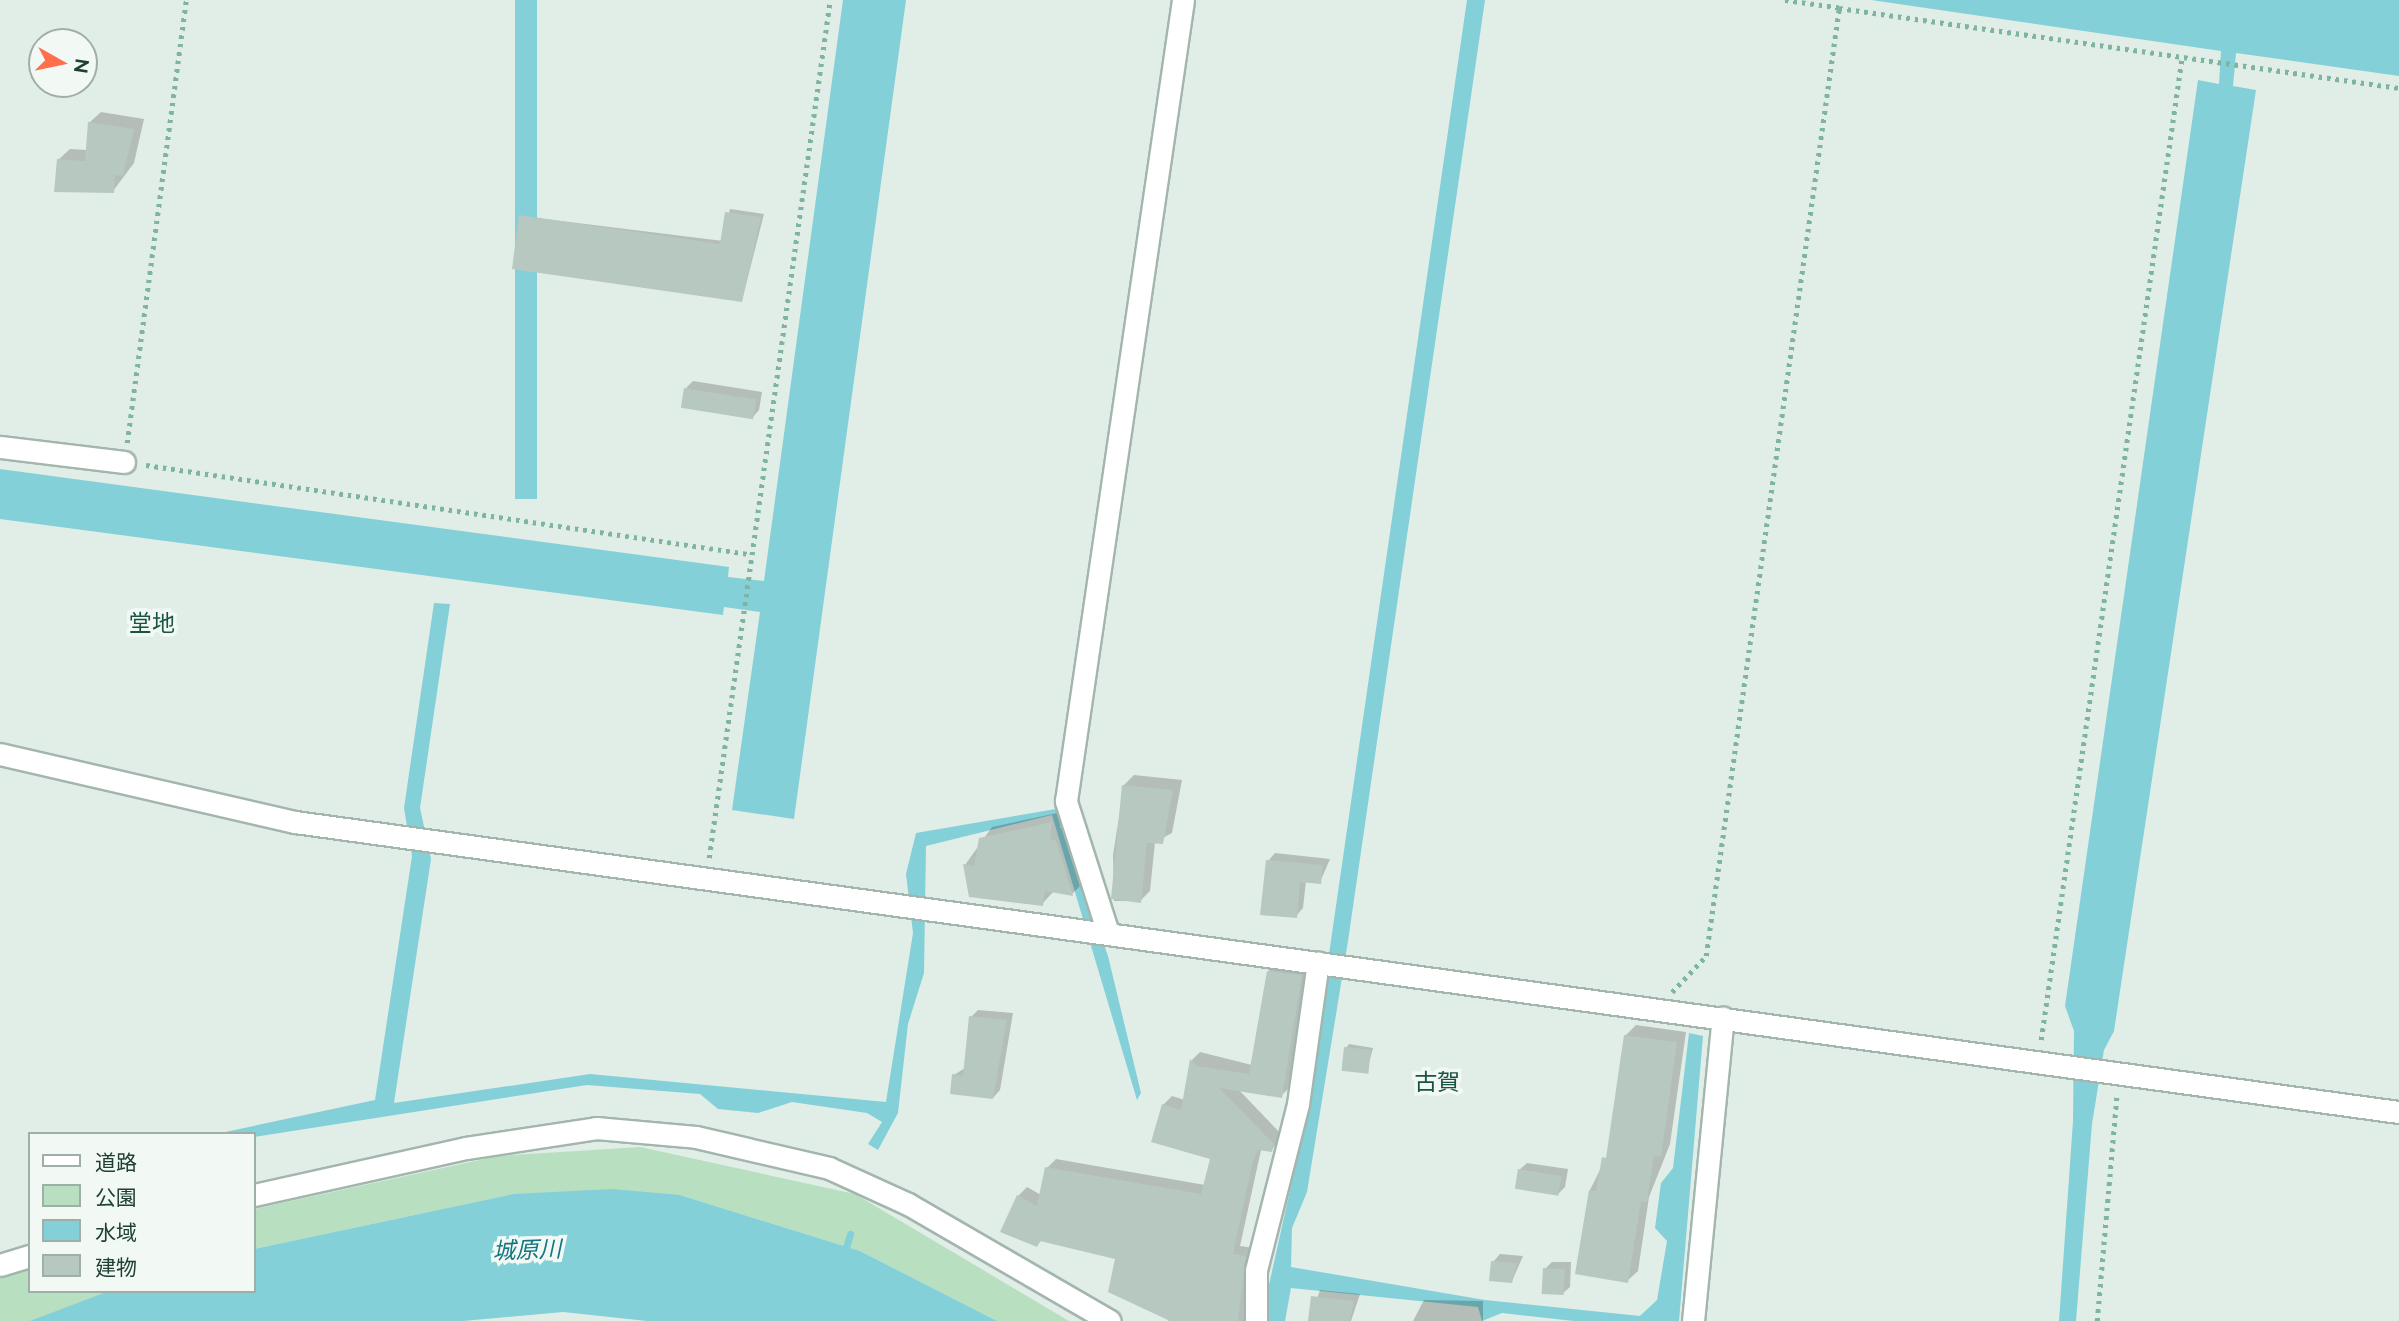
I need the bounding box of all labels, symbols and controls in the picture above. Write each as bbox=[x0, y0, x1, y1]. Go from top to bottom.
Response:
north arrow bbox=[28, 28, 98, 98]
text: N bbox=[70, 57, 94, 75]
district label: 堂地 bbox=[129, 609, 175, 637]
district label: 古賀 bbox=[1414, 1068, 1460, 1096]
legend bbox=[28, 1132, 256, 1293]
text: 道路 bbox=[95, 1150, 137, 1175]
text: 公園 bbox=[95, 1185, 137, 1210]
text: 水域 bbox=[95, 1220, 137, 1245]
water label: 城原川 bbox=[492, 1235, 562, 1265]
text: 建物 bbox=[95, 1255, 137, 1280]

